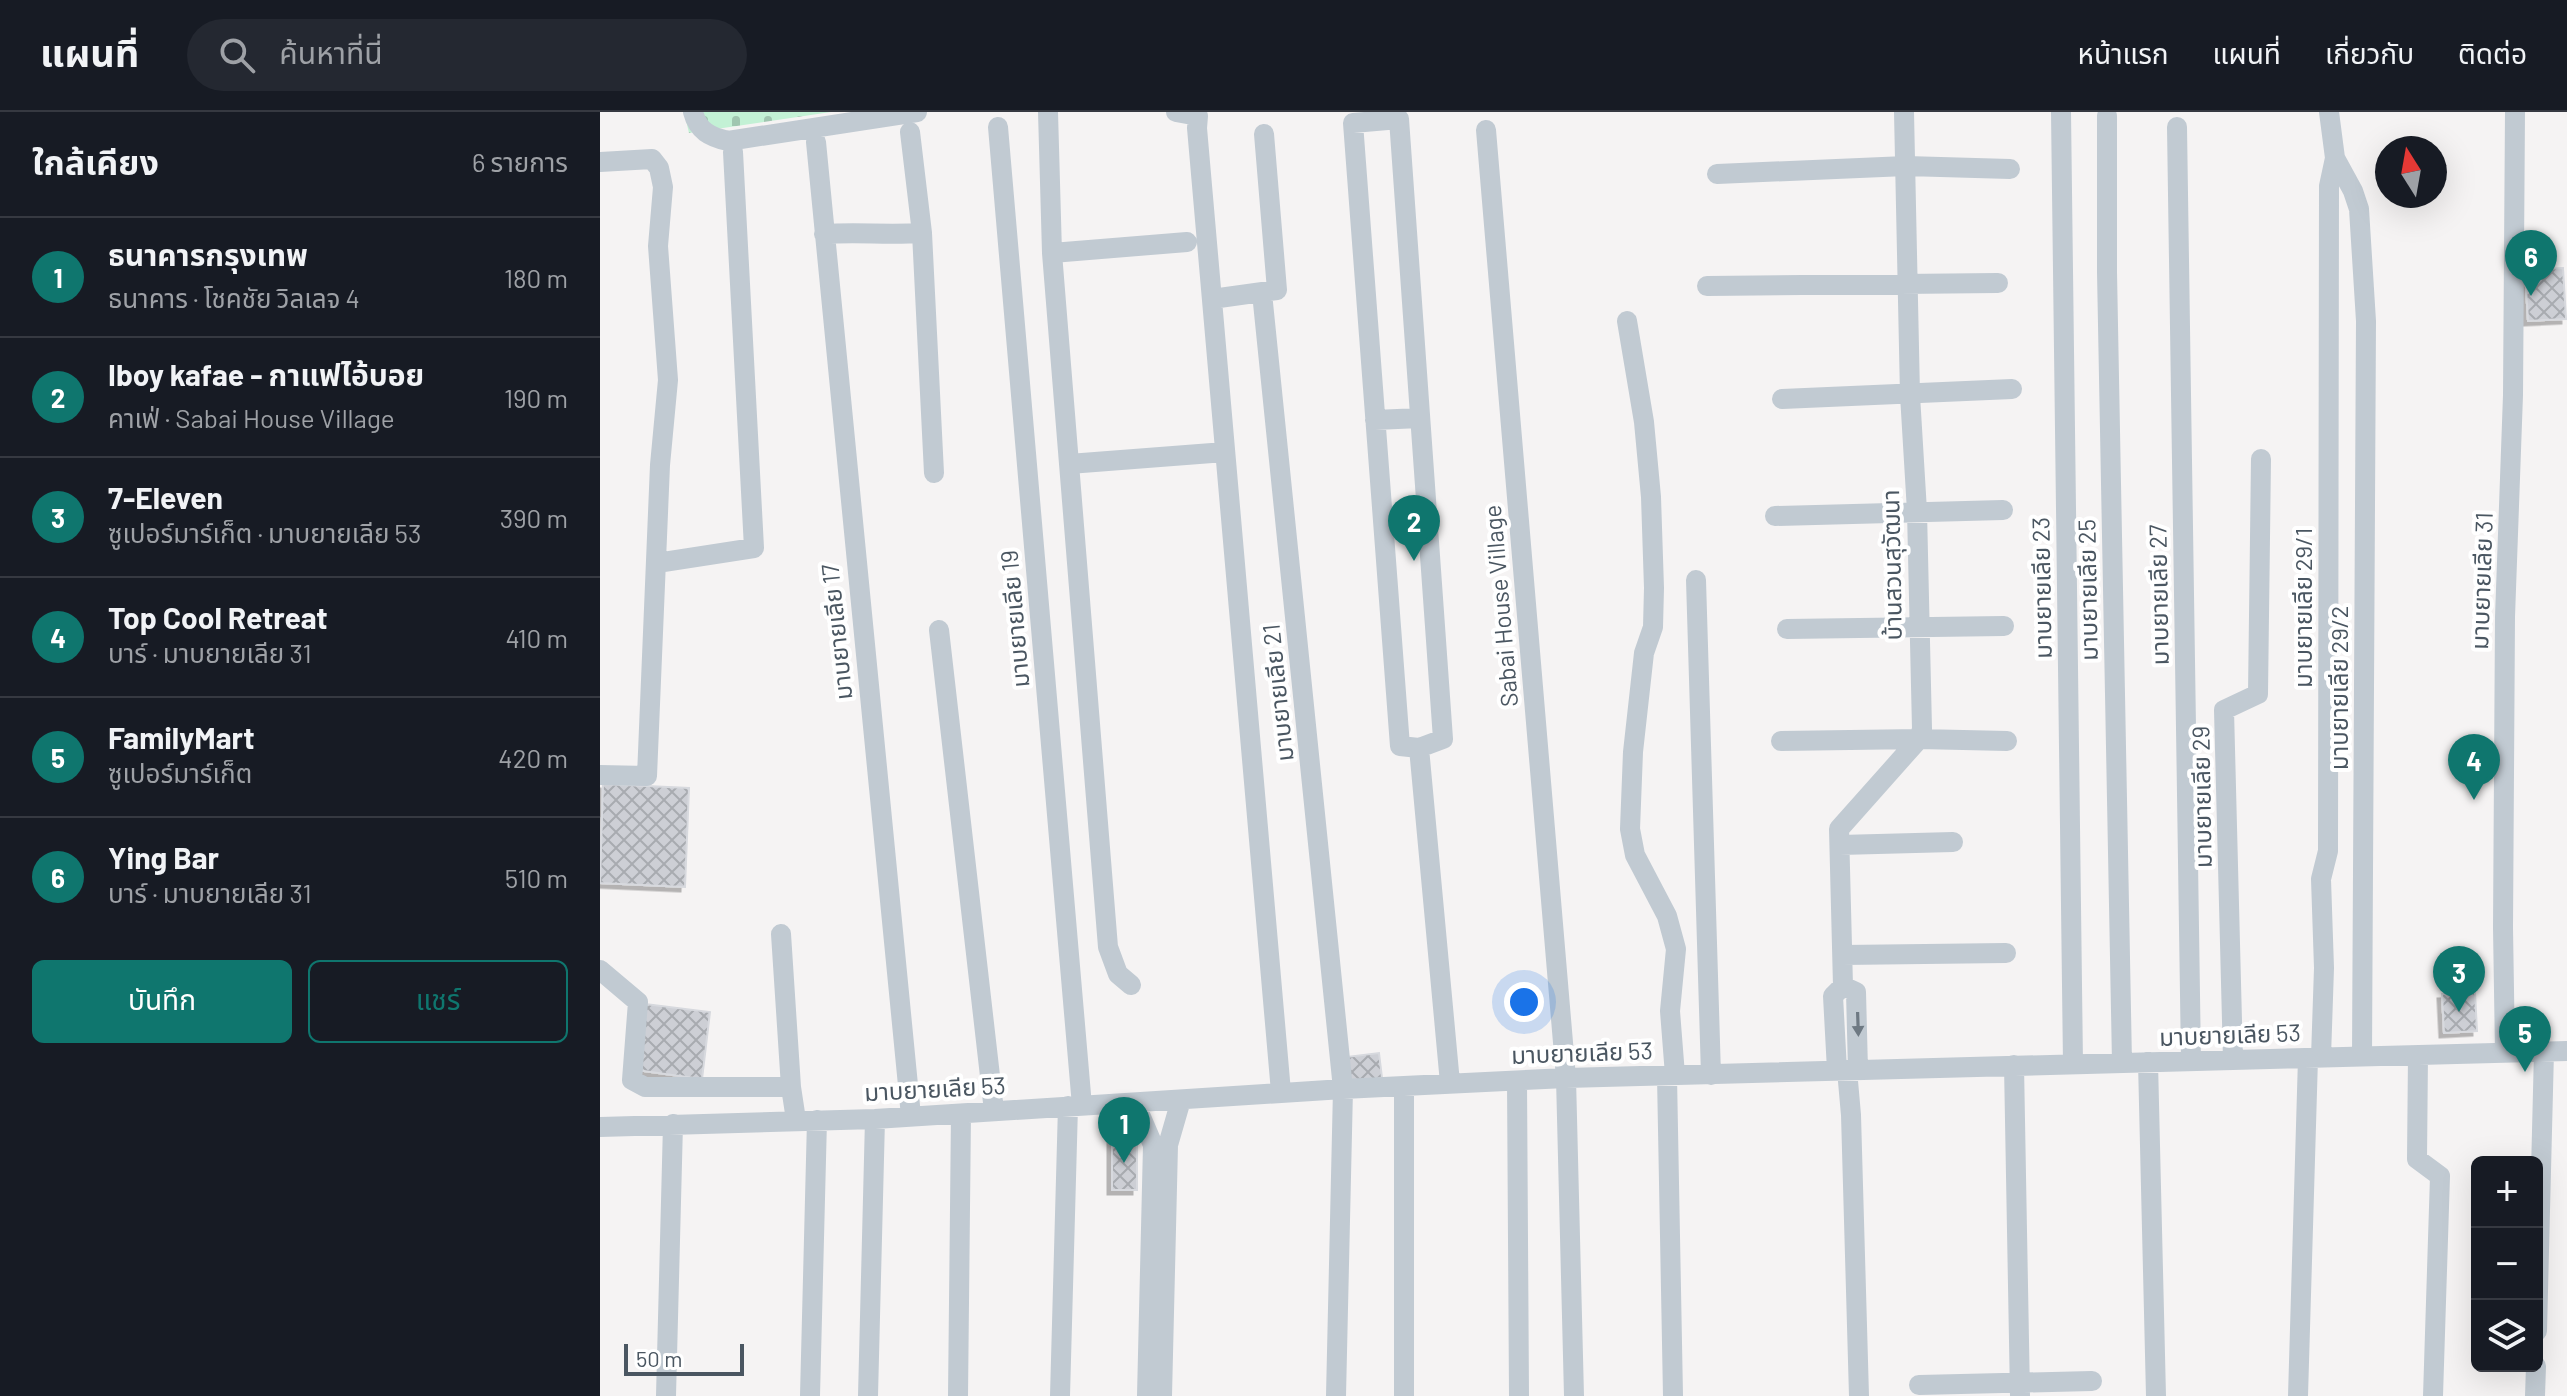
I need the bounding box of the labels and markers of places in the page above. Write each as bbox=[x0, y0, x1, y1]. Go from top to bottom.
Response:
pin: 6 bbox=[2505, 230, 2557, 296]
pin: 2 bbox=[1388, 495, 1440, 561]
pin: 4 bbox=[2448, 734, 2500, 800]
pin: 3 bbox=[2433, 946, 2485, 1012]
pin: 5 bbox=[2499, 1006, 2551, 1072]
pin: 1 bbox=[1098, 1097, 1150, 1163]

